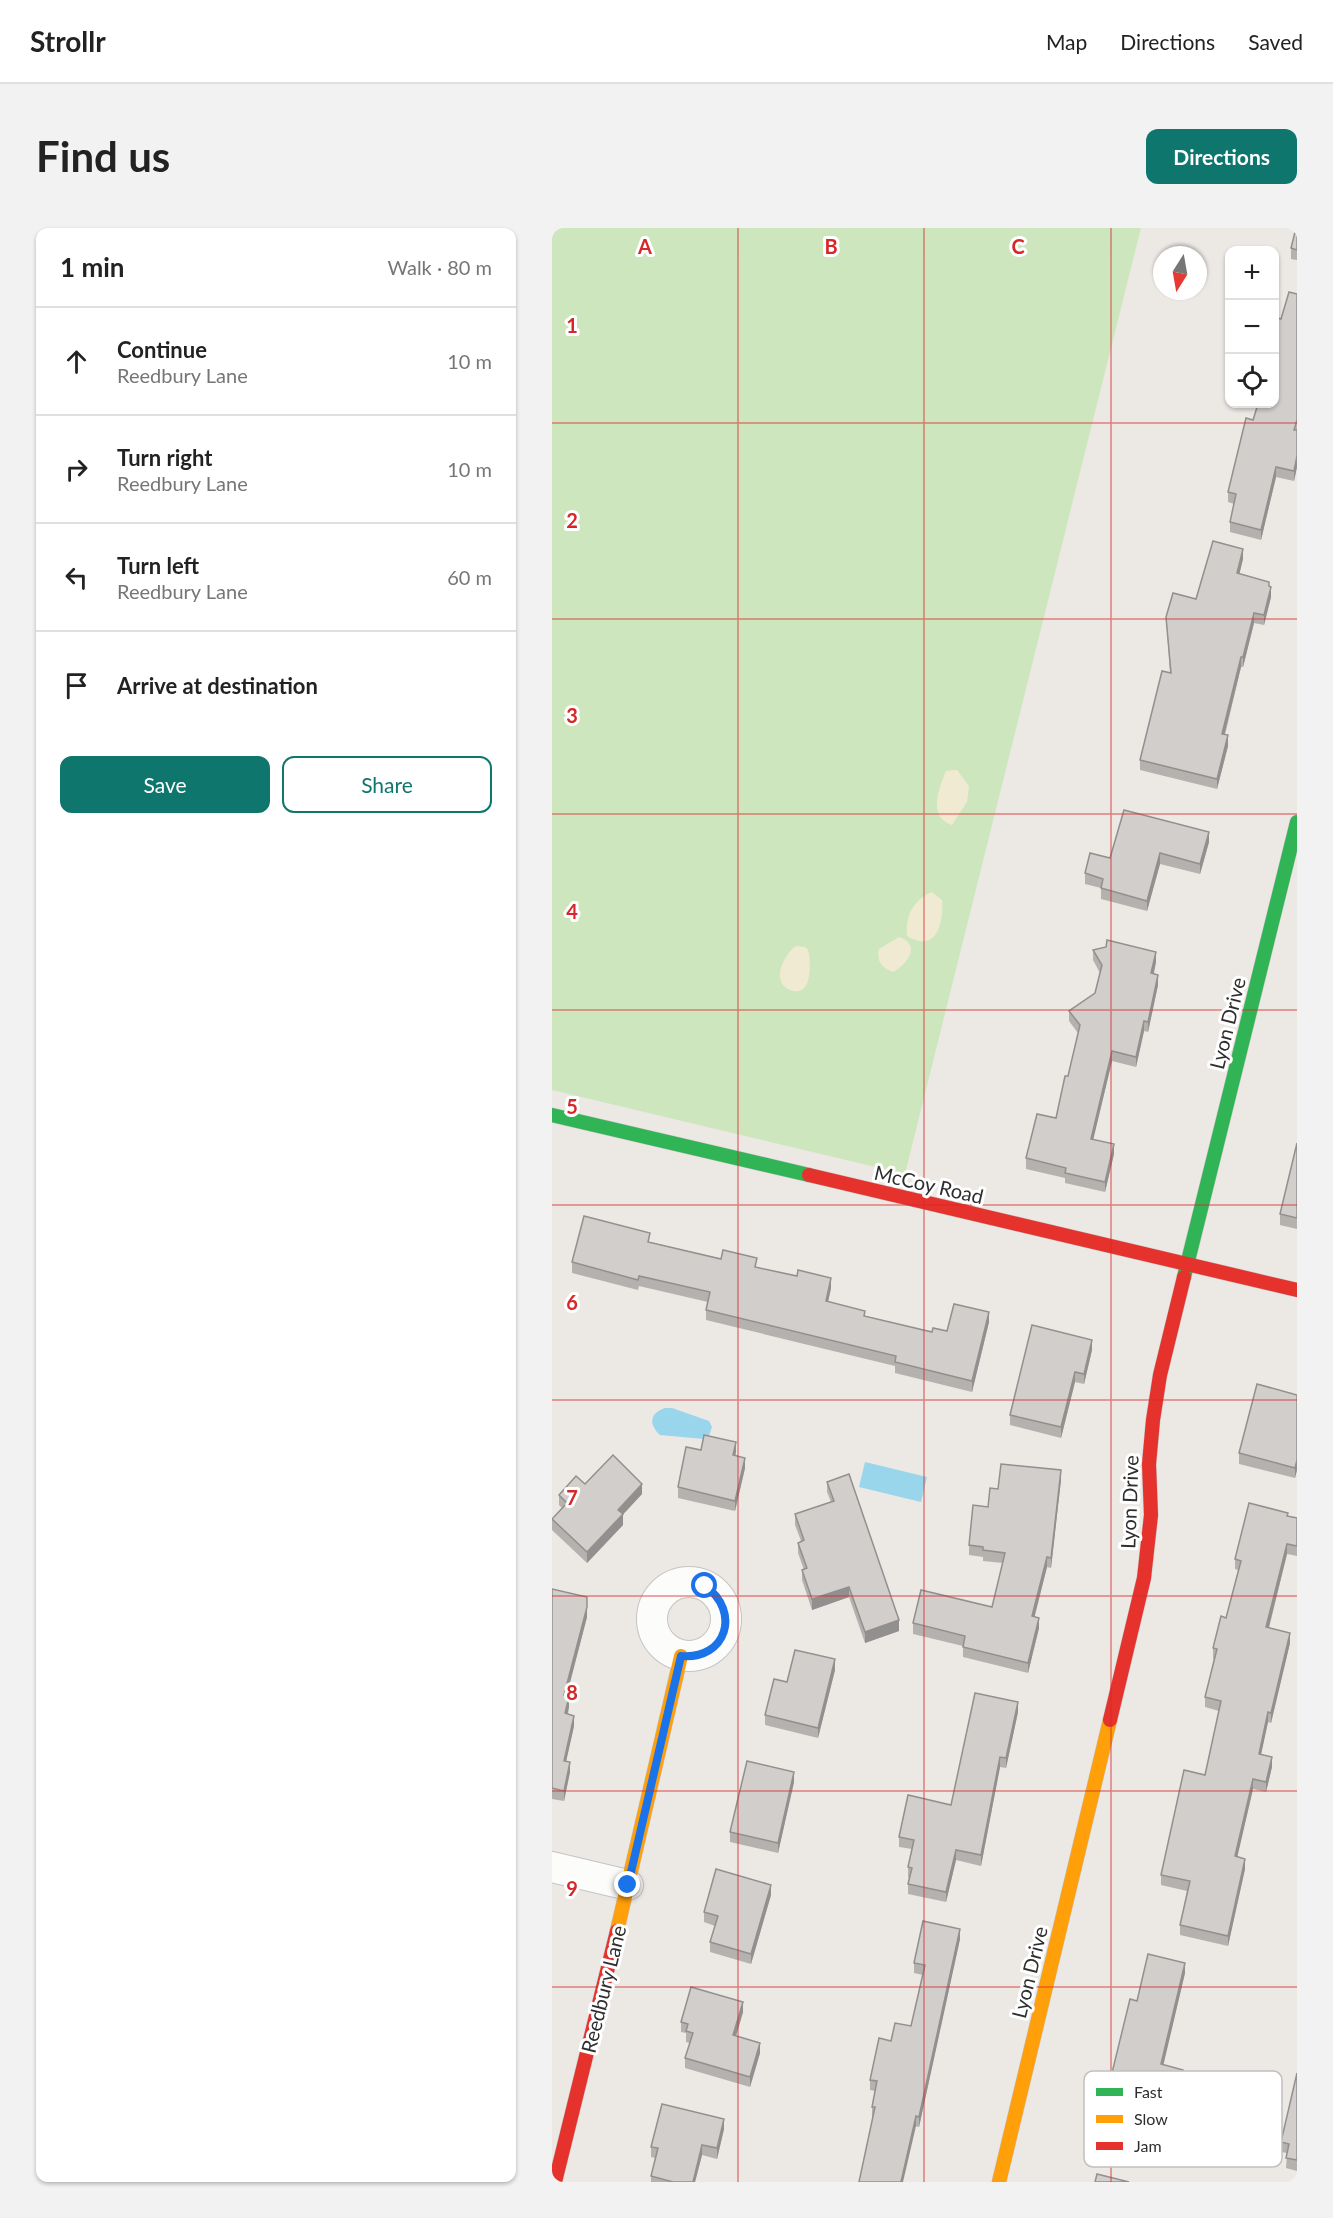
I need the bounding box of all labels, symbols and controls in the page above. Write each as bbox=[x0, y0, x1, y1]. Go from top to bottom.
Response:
text: Strollr bbox=[30, 24, 106, 58]
text: Map bbox=[1046, 29, 1087, 54]
text: Directions bbox=[1120, 29, 1215, 54]
text: Saved bbox=[1248, 29, 1303, 54]
button: Directions bbox=[1146, 129, 1297, 184]
text: Find us bbox=[36, 131, 170, 181]
text: A bbox=[637, 234, 652, 258]
text: B bbox=[824, 234, 838, 258]
text: C bbox=[1011, 234, 1025, 258]
north arrow bbox=[1153, 246, 1207, 300]
map controls bbox=[1225, 246, 1279, 408]
button: + bbox=[1225, 246, 1279, 300]
text: 1 min bbox=[60, 251, 124, 283]
text: Walk · 80 m bbox=[387, 255, 492, 279]
button: − bbox=[1225, 300, 1279, 354]
text: 1 bbox=[566, 313, 578, 337]
text: Continue bbox=[117, 336, 207, 363]
icon: ahead bbox=[60, 345, 93, 378]
text: 10 m bbox=[447, 349, 492, 373]
button: locate bbox=[1225, 354, 1279, 408]
text: Reedbury Lane bbox=[117, 363, 248, 387]
text: Turn right bbox=[117, 444, 212, 471]
icon: right bbox=[60, 453, 93, 486]
text: 10 m bbox=[447, 457, 492, 481]
text: Reedbury Lane bbox=[117, 471, 248, 495]
text: 2 bbox=[566, 508, 578, 532]
text: Turn left bbox=[117, 552, 199, 579]
icon: left bbox=[60, 561, 93, 594]
text: 60 m bbox=[447, 565, 492, 589]
text: Reedbury Lane bbox=[117, 579, 248, 603]
icon: arrive bbox=[60, 669, 93, 702]
text: Arrive at destination bbox=[117, 672, 318, 699]
text: 3 bbox=[566, 703, 578, 727]
button: Save bbox=[60, 756, 270, 813]
button: Share bbox=[282, 756, 492, 813]
text: 4 bbox=[566, 899, 578, 923]
street label: Lyon Drive bbox=[1204, 975, 1250, 1071]
text: 5 bbox=[566, 1094, 578, 1118]
street label: McCoy Road bbox=[872, 1160, 986, 1208]
text: 6 bbox=[566, 1290, 578, 1314]
street label: Lyon Drive bbox=[1115, 1455, 1143, 1549]
text: 7 bbox=[566, 1485, 578, 1509]
route start bbox=[691, 1572, 717, 1598]
text: 8 bbox=[566, 1680, 578, 1704]
route end bbox=[614, 1871, 640, 1897]
text: 9 bbox=[566, 1876, 578, 1900]
street label: Reedbury Lane bbox=[576, 1923, 630, 2055]
street label: Lyon Drive bbox=[1006, 1924, 1052, 2020]
legend bbox=[1084, 2071, 1282, 2167]
text: Fast bbox=[1134, 2082, 1163, 2101]
text: Slow bbox=[1134, 2109, 1168, 2128]
text: Jam bbox=[1134, 2136, 1162, 2155]

